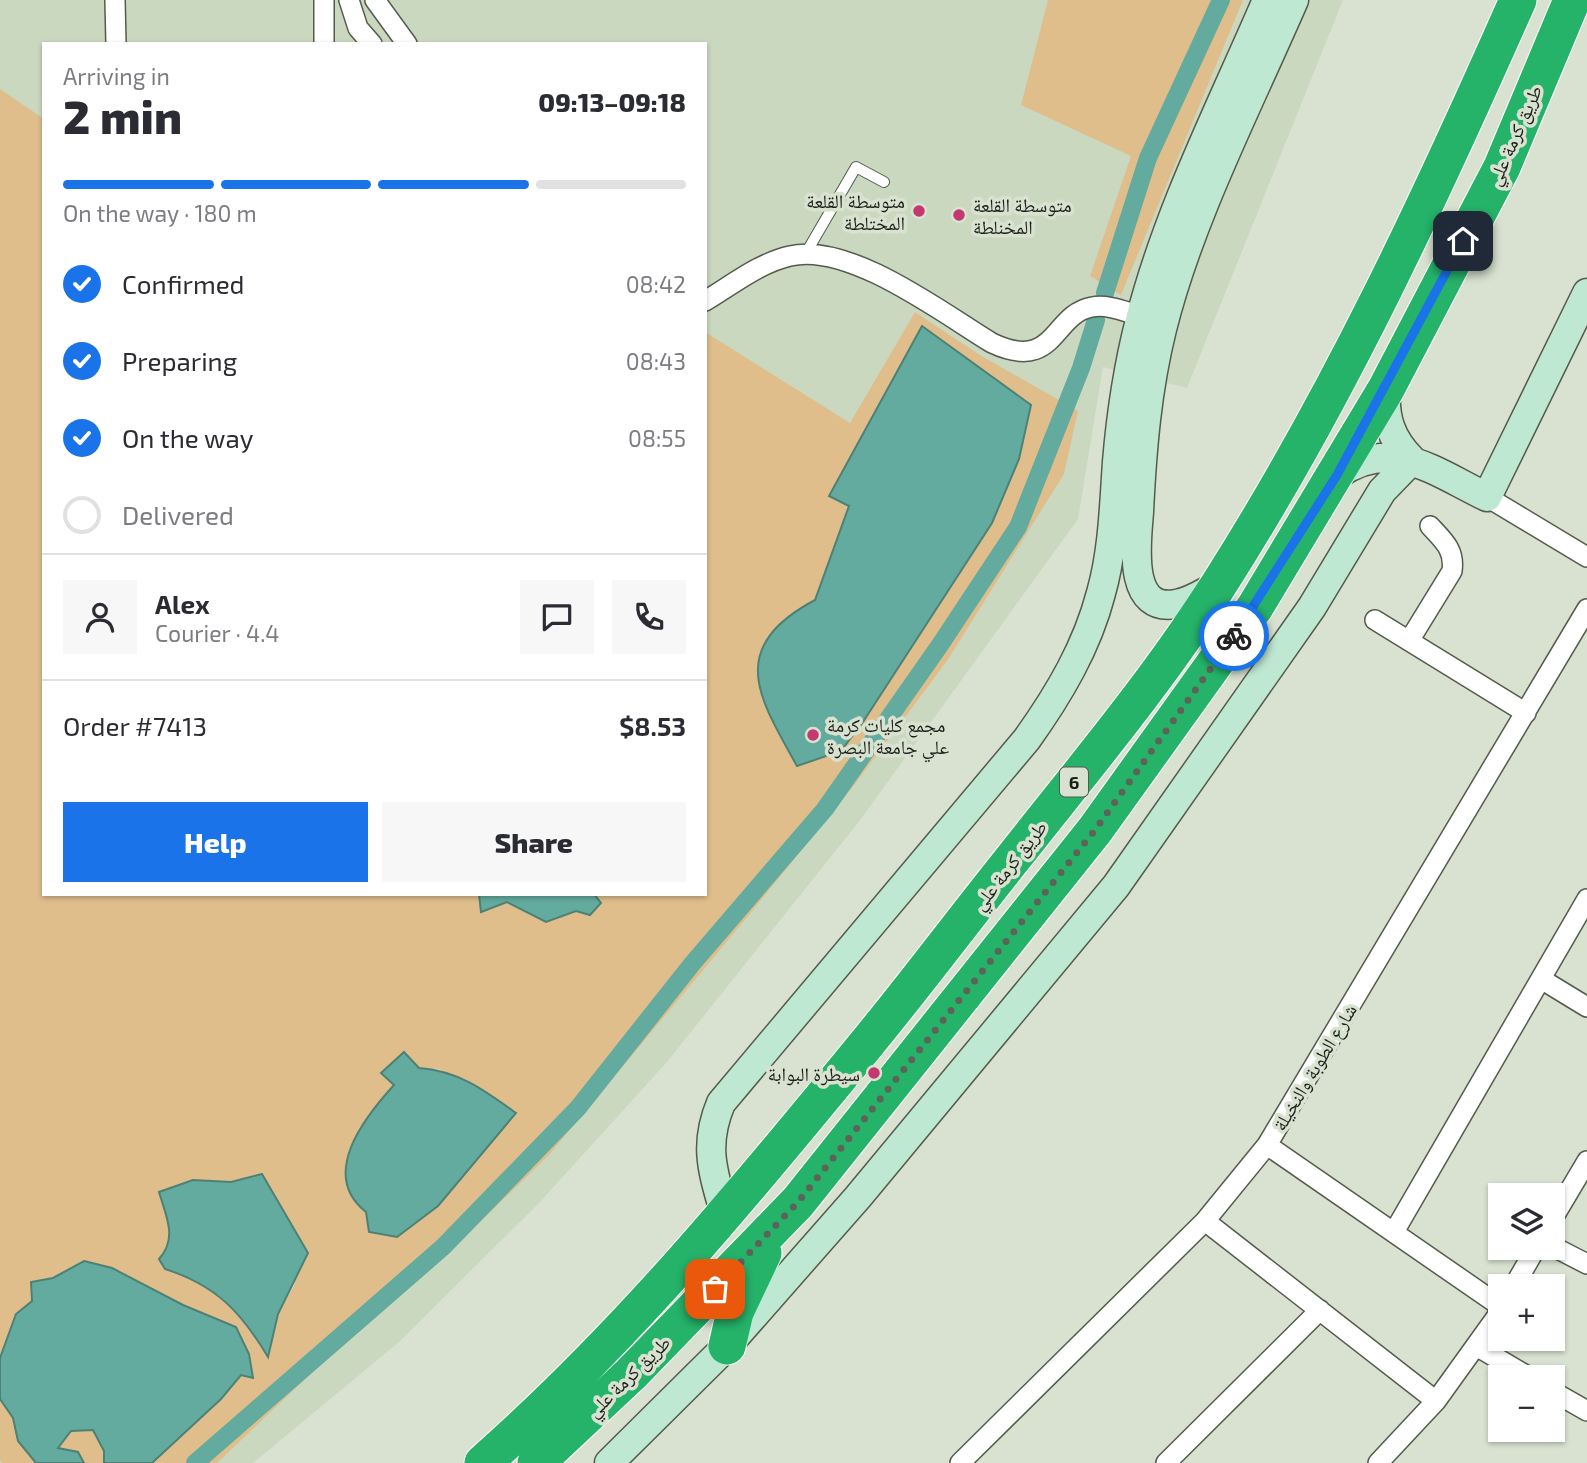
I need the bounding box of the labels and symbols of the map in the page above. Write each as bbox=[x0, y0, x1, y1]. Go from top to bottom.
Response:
street label: طريق كرمة علي bbox=[1482, 81, 1551, 191]
place label: متوسطة القلعة المختلطة bbox=[806, 189, 905, 234]
place label: متوسطة القلعة المخنلطة bbox=[973, 193, 1072, 238]
marker: متوسطة القلعة المختلطة bbox=[911, 203, 927, 219]
marker: متوسطة القلعة المخنلطة bbox=[951, 207, 967, 223]
pin bbox=[1433, 211, 1493, 271]
courier bbox=[1199, 601, 1269, 671]
place label: مجمع كليات كرمة علي جامعة البصرة bbox=[827, 713, 949, 762]
marker: مجمع كليات كرمة علي جامعة البصرة bbox=[805, 727, 821, 743]
road number: 6 bbox=[1060, 768, 1088, 796]
street label: طريق كرمة علي bbox=[967, 816, 1055, 917]
street label: شارع الطوبة والنخيلة bbox=[1267, 1000, 1362, 1135]
place label: سيطرة البوابة bbox=[768, 1062, 860, 1086]
marker: سيطرة البوابة bbox=[866, 1065, 882, 1081]
pin bbox=[685, 1259, 745, 1319]
street label: طريق كرمة علي bbox=[581, 1330, 678, 1425]

